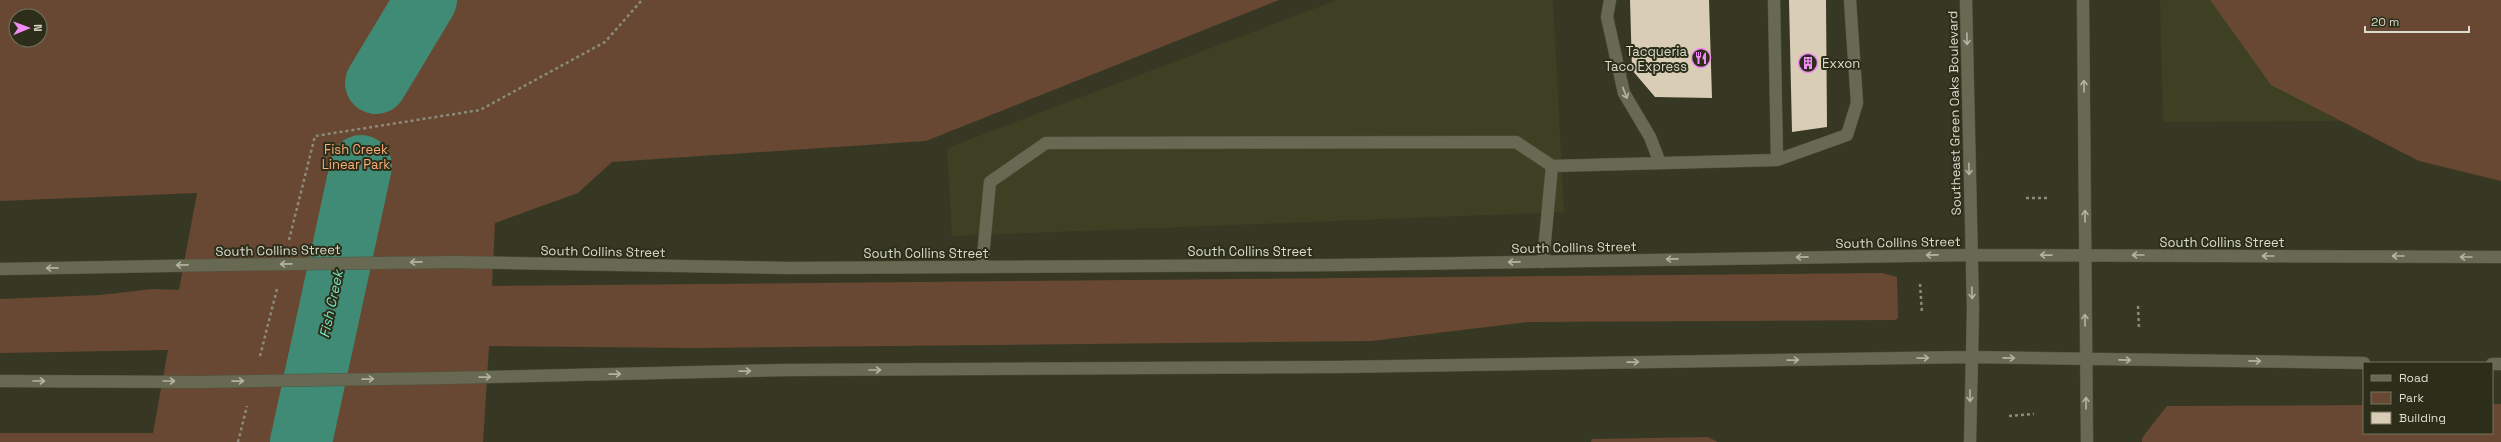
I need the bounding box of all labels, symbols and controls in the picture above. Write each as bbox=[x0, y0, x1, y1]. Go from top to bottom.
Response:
north arrow bbox=[8, 8, 48, 48]
scale bar bbox=[2365, 8, 2469, 34]
street label: Southeast Green Oaks Boulevard bbox=[1944, 10, 1965, 215]
text: 20 m bbox=[2371, 14, 2399, 30]
text: N bbox=[31, 24, 45, 32]
one-way arrow bbox=[1963, 32, 1970, 45]
place label: Tacqueria Taco Express bbox=[1605, 43, 1688, 75]
restaurant icon: Tacqueria Taco Express bbox=[1690, 47, 1712, 69]
building icon: Exxon bbox=[1797, 52, 1819, 74]
place label: Exxon bbox=[1822, 55, 1860, 72]
one-way arrow bbox=[2080, 80, 2088, 93]
one-way arrow bbox=[1621, 86, 1629, 98]
park label: Fish Creek Linear Park bbox=[322, 141, 390, 173]
one-way arrow bbox=[1965, 162, 1973, 175]
one-way arrow bbox=[2081, 210, 2089, 223]
street label: South Collins Street bbox=[1835, 233, 1961, 252]
street label: South Collins Street bbox=[2159, 234, 2285, 251]
street label: South Collins Street bbox=[1511, 238, 1637, 257]
street label: South Collins Street bbox=[215, 241, 341, 260]
street label: South Collins Street bbox=[540, 242, 666, 261]
street label: South Collins Street bbox=[1187, 243, 1313, 260]
street label: South Collins Street bbox=[863, 245, 989, 262]
one-way arrow bbox=[1926, 251, 1939, 259]
one-way arrow bbox=[2040, 251, 2053, 259]
one-way arrow bbox=[2132, 251, 2145, 259]
one-way arrow bbox=[2262, 252, 2275, 260]
one-way arrow bbox=[2392, 252, 2405, 260]
one-way arrow bbox=[1796, 253, 1809, 261]
one-way arrow bbox=[2460, 253, 2473, 261]
one-way arrow bbox=[1666, 256, 1679, 263]
one-way arrow bbox=[410, 258, 423, 266]
one-way arrow bbox=[1508, 258, 1521, 266]
one-way arrow bbox=[280, 260, 293, 268]
one-way arrow bbox=[176, 261, 189, 269]
one-way arrow bbox=[46, 264, 59, 272]
water label: Fish Creek bbox=[315, 267, 347, 339]
one-way arrow bbox=[1969, 287, 1976, 300]
one-way arrow bbox=[2082, 314, 2089, 327]
one-way arrow bbox=[1916, 354, 1929, 362]
one-way arrow bbox=[2002, 354, 2015, 362]
one-way arrow bbox=[1786, 356, 1799, 364]
one-way arrow bbox=[2118, 356, 2131, 363]
one-way arrow bbox=[1626, 358, 1639, 366]
one-way arrow bbox=[2248, 358, 2261, 365]
legend bbox=[2363, 362, 2493, 434]
one-way arrow bbox=[868, 366, 881, 374]
one-way arrow bbox=[738, 367, 751, 375]
one-way arrow bbox=[608, 370, 621, 378]
text: Road bbox=[2399, 370, 2428, 386]
one-way arrow bbox=[478, 373, 491, 381]
one-way arrow bbox=[361, 375, 374, 383]
one-way arrow bbox=[32, 377, 45, 385]
one-way arrow bbox=[162, 377, 175, 385]
one-way arrow bbox=[231, 377, 244, 385]
one-way arrow bbox=[1966, 389, 1974, 402]
text: Park bbox=[2399, 390, 2424, 406]
one-way arrow bbox=[2082, 397, 2090, 410]
text: Building bbox=[2399, 410, 2446, 426]

